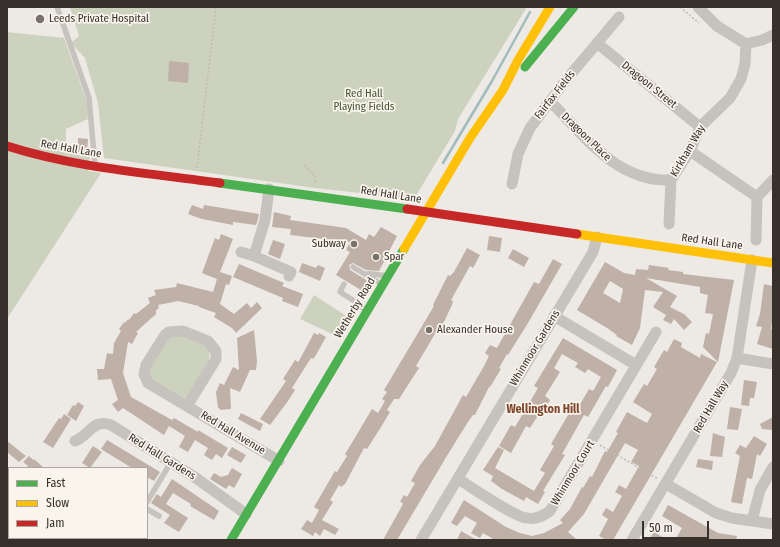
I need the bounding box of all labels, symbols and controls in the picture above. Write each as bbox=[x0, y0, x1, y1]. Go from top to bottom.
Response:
place label: Leeds Private Hospital bbox=[49, 12, 149, 26]
marker: Leeds Private Hospital bbox=[34, 13, 46, 25]
street label: Dragoon Street bbox=[619, 59, 679, 111]
street label: Fairfax Fields bbox=[532, 68, 578, 122]
park label: Red Hall Playing Fields bbox=[333, 87, 395, 113]
street label: Dragoon Place bbox=[558, 110, 614, 164]
street label: Kirkham Way bbox=[668, 123, 708, 179]
street label: Red Hall Lane bbox=[40, 137, 102, 161]
street label: Red Hall Lane bbox=[360, 184, 422, 206]
street label: Red Hall Lane bbox=[681, 231, 743, 253]
place label: Subway bbox=[312, 237, 346, 251]
marker: Subway bbox=[349, 239, 359, 249]
place label: Spar bbox=[384, 250, 404, 264]
marker: Spar bbox=[371, 252, 381, 262]
street label: Wetherby Road bbox=[332, 275, 378, 341]
street label: Whinmoor Gardens bbox=[507, 308, 563, 388]
place label: Alexander House bbox=[437, 323, 513, 337]
marker: Alexander House bbox=[424, 325, 434, 335]
street label: Red Hall Way bbox=[691, 379, 731, 435]
district label: Wellington Hill bbox=[506, 403, 580, 417]
street label: Red Hall Avenue bbox=[198, 409, 268, 457]
street label: Red Hall Gardens bbox=[126, 431, 198, 483]
street label: Whinmoor Court bbox=[548, 438, 598, 508]
legend bbox=[8, 467, 148, 539]
text: Fast bbox=[46, 476, 65, 490]
text: Slow bbox=[46, 496, 69, 510]
scale bar bbox=[644, 513, 711, 539]
text: Jam bbox=[46, 516, 64, 530]
text: 50 m bbox=[649, 521, 673, 535]

